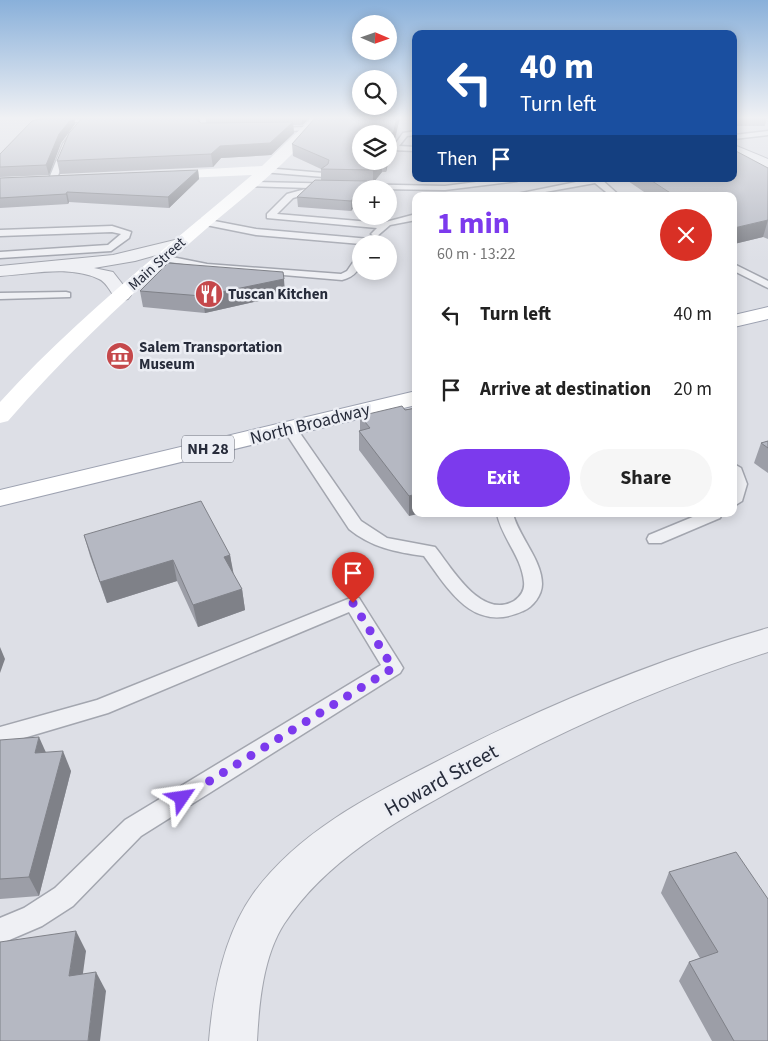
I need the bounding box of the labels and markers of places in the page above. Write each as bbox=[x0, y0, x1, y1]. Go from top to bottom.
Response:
restaurant icon: Tuscan Kitchen bbox=[194, 279, 224, 309]
place label: Tuscan Kitchen bbox=[228, 284, 328, 305]
place label: Salem Transportation Museum bbox=[139, 337, 282, 375]
museum icon: Salem Transportation Museum bbox=[105, 341, 135, 371]
pin bbox=[332, 552, 374, 603]

